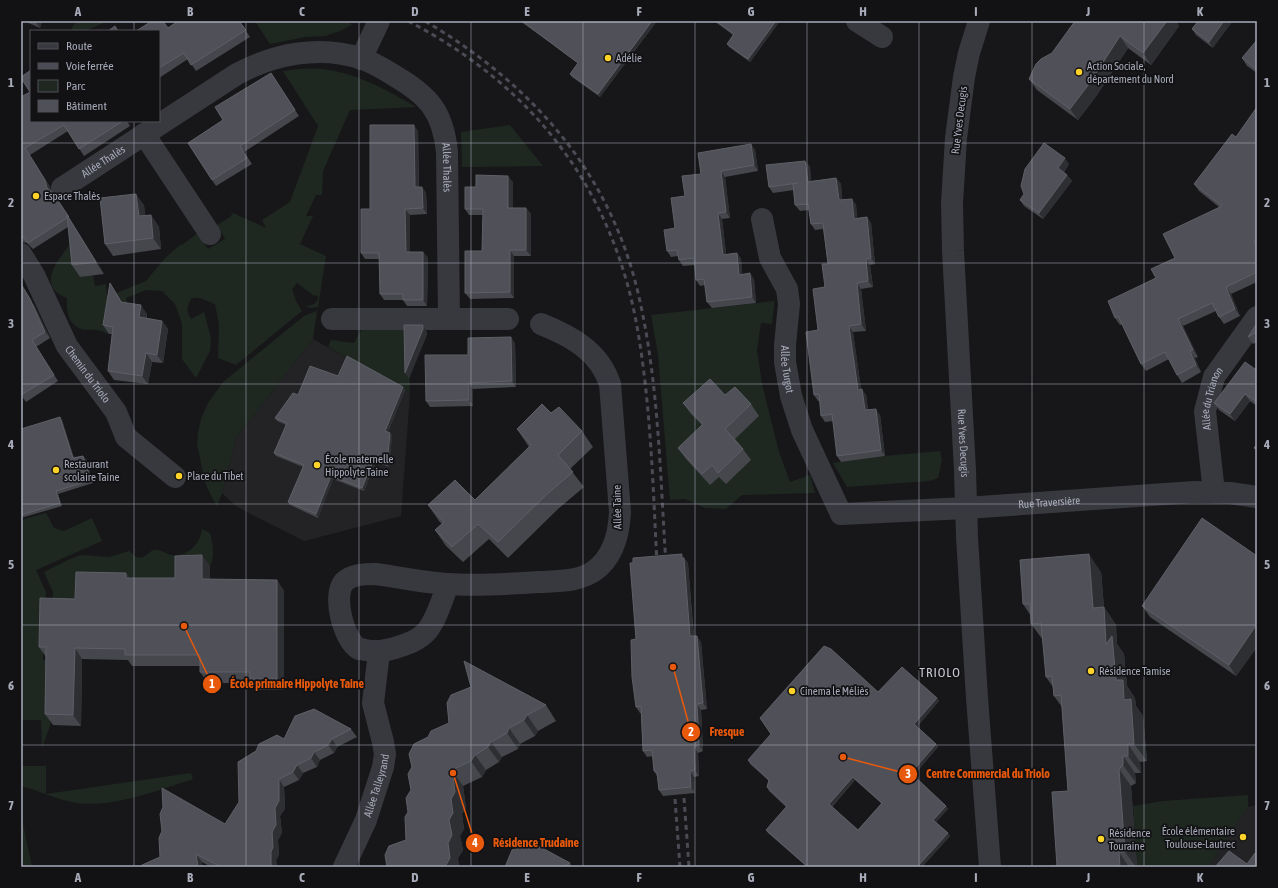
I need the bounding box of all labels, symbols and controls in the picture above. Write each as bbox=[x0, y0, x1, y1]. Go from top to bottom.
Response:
text: A bbox=[74, 4, 82, 19]
text: B bbox=[187, 4, 194, 19]
text: C bbox=[299, 4, 305, 19]
text: D bbox=[411, 4, 419, 19]
text: E bbox=[524, 4, 530, 19]
text: F bbox=[636, 4, 642, 19]
text: G bbox=[748, 4, 755, 19]
text: H bbox=[859, 4, 867, 19]
text: I bbox=[974, 4, 978, 19]
text: J bbox=[1085, 4, 1090, 19]
text: K bbox=[1197, 4, 1204, 19]
legend bbox=[30, 30, 160, 122]
text: Route bbox=[66, 39, 92, 53]
place label: Adélie bbox=[616, 52, 642, 64]
marker: Adélie bbox=[603, 53, 613, 63]
text: Voie ferrée bbox=[66, 59, 114, 73]
place label: Action Sociale, département du Nord bbox=[1087, 60, 1174, 85]
marker: Action Sociale, département du Nord bbox=[1074, 67, 1084, 77]
text: 1 bbox=[8, 75, 14, 90]
text: 1 bbox=[1264, 75, 1270, 90]
text: Parc bbox=[66, 79, 86, 93]
street label: Rue Yves Decugis bbox=[949, 85, 969, 155]
text: Bâtiment bbox=[66, 99, 107, 113]
street label: Allée Thalès bbox=[440, 142, 453, 192]
street label: Allée Thalès bbox=[79, 143, 127, 180]
place label: Espace Thalès bbox=[44, 190, 100, 202]
marker: Espace Thalès bbox=[31, 191, 41, 201]
text: 2 bbox=[8, 195, 14, 210]
text: 2 bbox=[1264, 195, 1270, 210]
text: 3 bbox=[8, 316, 14, 331]
text: 3 bbox=[1264, 316, 1270, 331]
street label: Chemin du Triolo bbox=[63, 343, 113, 405]
street label: Allée Turgot bbox=[779, 346, 796, 394]
street label: Allée du Trianon bbox=[1199, 364, 1225, 431]
street label: Rue Yves Decugis bbox=[956, 409, 971, 477]
text: 4 bbox=[7, 437, 14, 452]
text: 4 bbox=[1263, 437, 1270, 452]
place label: École maternelle Hippolyte Taine bbox=[325, 453, 394, 478]
place label: Restaurant scolaire Taine bbox=[64, 458, 119, 483]
marker: École maternelle Hippolyte Taine bbox=[312, 460, 322, 470]
marker: Restaurant scolaire Taine bbox=[51, 465, 61, 475]
place label: Place du Tibet bbox=[187, 470, 244, 482]
marker: Place du Tibet bbox=[174, 471, 184, 481]
street label: Allée Taine bbox=[611, 485, 623, 529]
street label: Rue Traversière bbox=[1018, 494, 1081, 510]
text: 5 bbox=[8, 557, 14, 572]
text: 5 bbox=[1264, 557, 1270, 572]
district label: TRIOLO bbox=[919, 665, 961, 680]
place label: Résidence Tamise bbox=[1099, 665, 1171, 677]
marker: Résidence Tamise bbox=[1086, 666, 1096, 676]
callout: École primaire Hippolyte Taine bbox=[202, 672, 372, 696]
text: École primaire Hippolyte Taine bbox=[230, 676, 365, 691]
text: 1 bbox=[209, 677, 215, 691]
text: 6 bbox=[8, 678, 14, 693]
text: 6 bbox=[1264, 678, 1270, 693]
place label: Cinema le Méliès bbox=[800, 685, 868, 697]
marker: Cinema le Méliès bbox=[787, 686, 797, 696]
callout: Fresque bbox=[681, 720, 752, 744]
text: 2 bbox=[688, 725, 694, 739]
text: Fresque bbox=[710, 725, 745, 739]
street label: Allée Talleyrand bbox=[361, 753, 391, 819]
callout: Centre Commercial du Triolo bbox=[898, 762, 1058, 786]
text: 3 bbox=[905, 767, 911, 781]
text: Centre Commercial du Triolo bbox=[926, 767, 1050, 781]
text: 7 bbox=[8, 798, 14, 813]
text: 7 bbox=[1264, 798, 1270, 813]
place label: École élémentaire Toulouse-Lautrec bbox=[1162, 825, 1236, 850]
place label: Résidence Touraine bbox=[1109, 827, 1151, 852]
callout: Résidence Trudaine bbox=[465, 831, 587, 855]
marker: École élémentaire Toulouse-Lautrec bbox=[1238, 832, 1248, 842]
marker: Résidence Touraine bbox=[1096, 834, 1106, 844]
text: 4 bbox=[471, 836, 478, 850]
text: Résidence Trudaine bbox=[493, 836, 580, 850]
text: A bbox=[74, 870, 82, 885]
text: B bbox=[187, 870, 194, 885]
text: C bbox=[299, 870, 305, 885]
text: D bbox=[411, 870, 419, 885]
text: E bbox=[524, 870, 530, 885]
text: F bbox=[636, 870, 642, 885]
text: G bbox=[748, 870, 755, 885]
text: H bbox=[859, 870, 867, 885]
text: I bbox=[974, 870, 978, 885]
text: J bbox=[1085, 870, 1090, 885]
text: K bbox=[1197, 870, 1204, 885]

